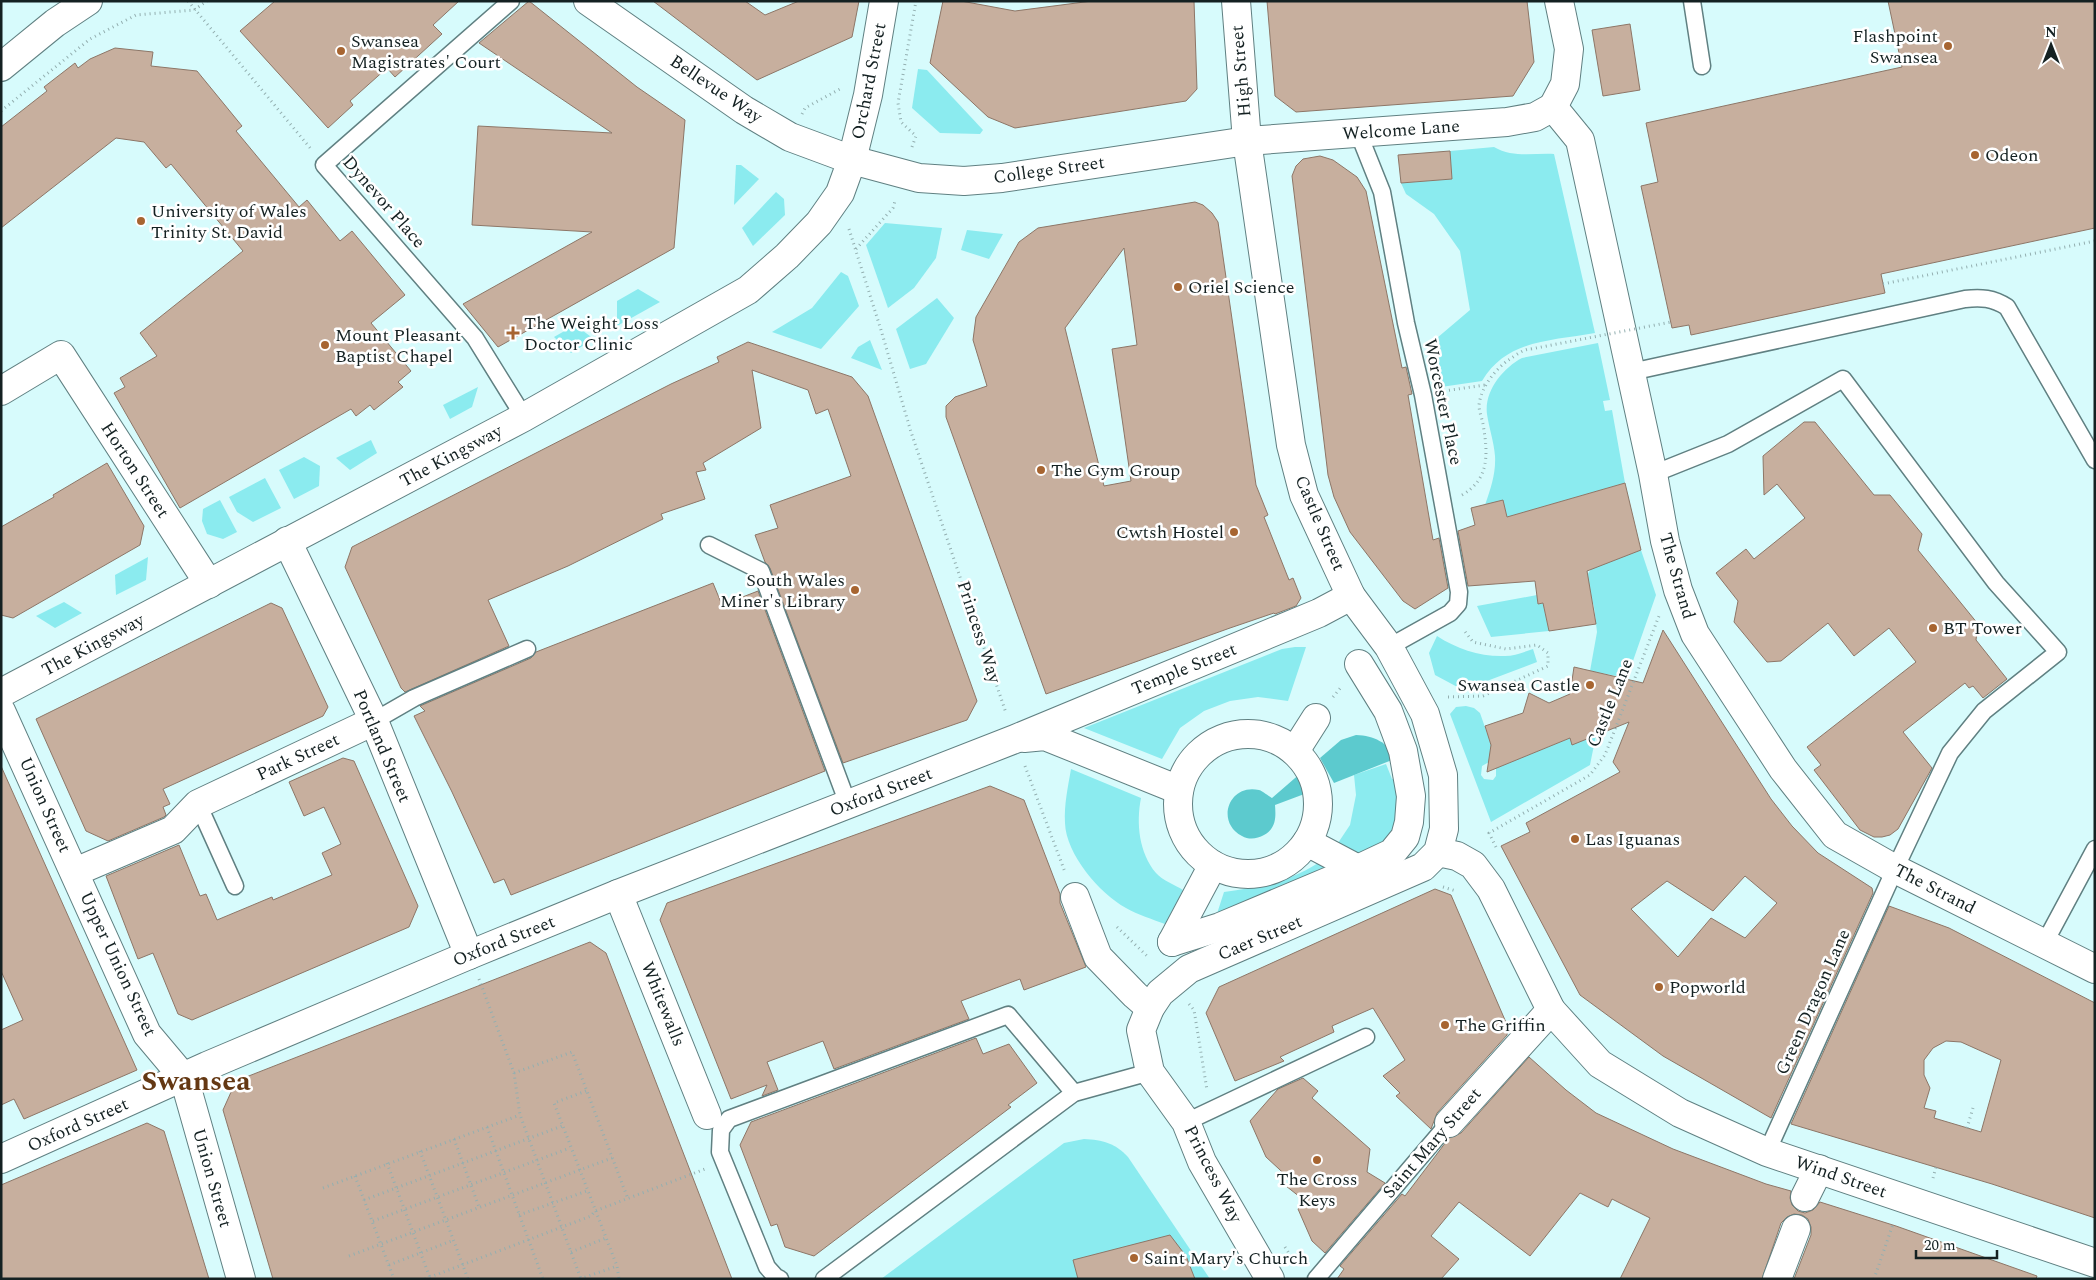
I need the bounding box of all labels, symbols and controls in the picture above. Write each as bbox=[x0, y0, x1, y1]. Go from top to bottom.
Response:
street label: Orchard Street bbox=[844, 20, 894, 142]
north arrow bbox=[2026, 20, 2076, 70]
text: N bbox=[2045, 22, 2057, 43]
place label: Flashpoint Swansea bbox=[1852, 23, 1938, 71]
street label: High Street bbox=[1224, 24, 1258, 118]
place label: Swansea Magistrates' Court bbox=[351, 28, 501, 76]
marker: Flashpoint Swansea bbox=[1942, 40, 1954, 52]
marker: Swansea Magistrates' Court bbox=[335, 45, 347, 57]
street label: Bellevue Way bbox=[664, 48, 769, 131]
street label: Welcome Lane bbox=[1341, 112, 1461, 148]
place label: Odeon bbox=[1985, 142, 2039, 169]
street label: College Street bbox=[992, 149, 1106, 191]
marker: Odeon bbox=[1969, 149, 1981, 161]
street label: Dynevor Place bbox=[336, 150, 432, 254]
place label: University of Wales Trinity St. David bbox=[151, 198, 307, 246]
marker: University of Wales Trinity St. David bbox=[135, 215, 147, 227]
place label: Oriel Science bbox=[1188, 274, 1295, 301]
marker: Oriel Science bbox=[1172, 281, 1184, 293]
place label: The Weight Loss Doctor Clinic bbox=[524, 310, 659, 358]
place label: Mount Pleasant Baptist Chapel bbox=[335, 322, 461, 370]
marker: The Weight Loss Doctor Clinic bbox=[506, 326, 520, 340]
street label: Worcester Place bbox=[1416, 336, 1470, 468]
marker: Mount Pleasant Baptist Chapel bbox=[319, 339, 331, 351]
street label: Horton Street bbox=[94, 417, 176, 523]
street label: The Kingsway bbox=[395, 417, 508, 494]
place label: The Gym Group bbox=[1051, 457, 1180, 484]
marker: The Gym Group bbox=[1035, 464, 1047, 476]
street label: Castle Street bbox=[1288, 471, 1352, 575]
place label: Cwtsh Hostel bbox=[1116, 519, 1224, 546]
marker: Cwtsh Hostel bbox=[1228, 526, 1240, 538]
street label: The Strand bbox=[1652, 530, 1702, 622]
place label: South Wales Miner's Library bbox=[720, 567, 846, 615]
street label: Princess Way bbox=[950, 577, 1009, 688]
marker: South Wales Miner's Library bbox=[849, 584, 861, 596]
street label: The Kingsway bbox=[37, 606, 150, 683]
place label: BT Tower bbox=[1943, 615, 2022, 642]
marker: BT Tower bbox=[1927, 622, 1939, 634]
street label: Temple Street bbox=[1127, 636, 1241, 702]
street label: Castle Lane bbox=[1580, 654, 1640, 752]
place label: Swansea Castle bbox=[1458, 672, 1580, 699]
marker: Swansea Castle bbox=[1584, 679, 1596, 691]
street label: Portland Street bbox=[346, 685, 418, 807]
street label: Park Street bbox=[252, 726, 344, 788]
street label: Union Street bbox=[12, 753, 78, 857]
street label: Oxford Street bbox=[826, 760, 936, 824]
place label: Las Iguanas bbox=[1585, 826, 1680, 853]
marker: Las Iguanas bbox=[1569, 833, 1581, 845]
street label: The Strand bbox=[1889, 857, 1981, 921]
street label: Upper Union Street bbox=[73, 887, 163, 1041]
street label: Oxford Street bbox=[449, 908, 559, 974]
street label: Caer Street bbox=[1214, 908, 1306, 968]
street label: Green Dragon Lane bbox=[1769, 925, 1857, 1079]
street label: Whitewalls bbox=[634, 958, 692, 1050]
place label: Popworld bbox=[1669, 974, 1746, 1001]
marker: Popworld bbox=[1653, 981, 1665, 993]
place label: The Griffin bbox=[1455, 1012, 1546, 1039]
marker: The Griffin bbox=[1439, 1019, 1451, 1031]
district label: Swansea bbox=[141, 1060, 251, 1103]
street label: Saint Mary Street bbox=[1376, 1082, 1488, 1204]
street label: Oxford Street bbox=[23, 1091, 133, 1159]
street label: Princess Way bbox=[1177, 1120, 1250, 1229]
street label: Union Street bbox=[185, 1125, 239, 1231]
street label: Wind Street bbox=[1792, 1149, 1890, 1205]
marker: The Cross Keys bbox=[1311, 1154, 1323, 1166]
place label: The Cross Keys bbox=[1276, 1166, 1358, 1214]
scale bar bbox=[1916, 1228, 1997, 1260]
text: 20 m bbox=[1924, 1234, 1956, 1257]
place label: Saint Mary's Church bbox=[1144, 1245, 1308, 1272]
marker: Saint Mary's Church bbox=[1128, 1252, 1140, 1264]

